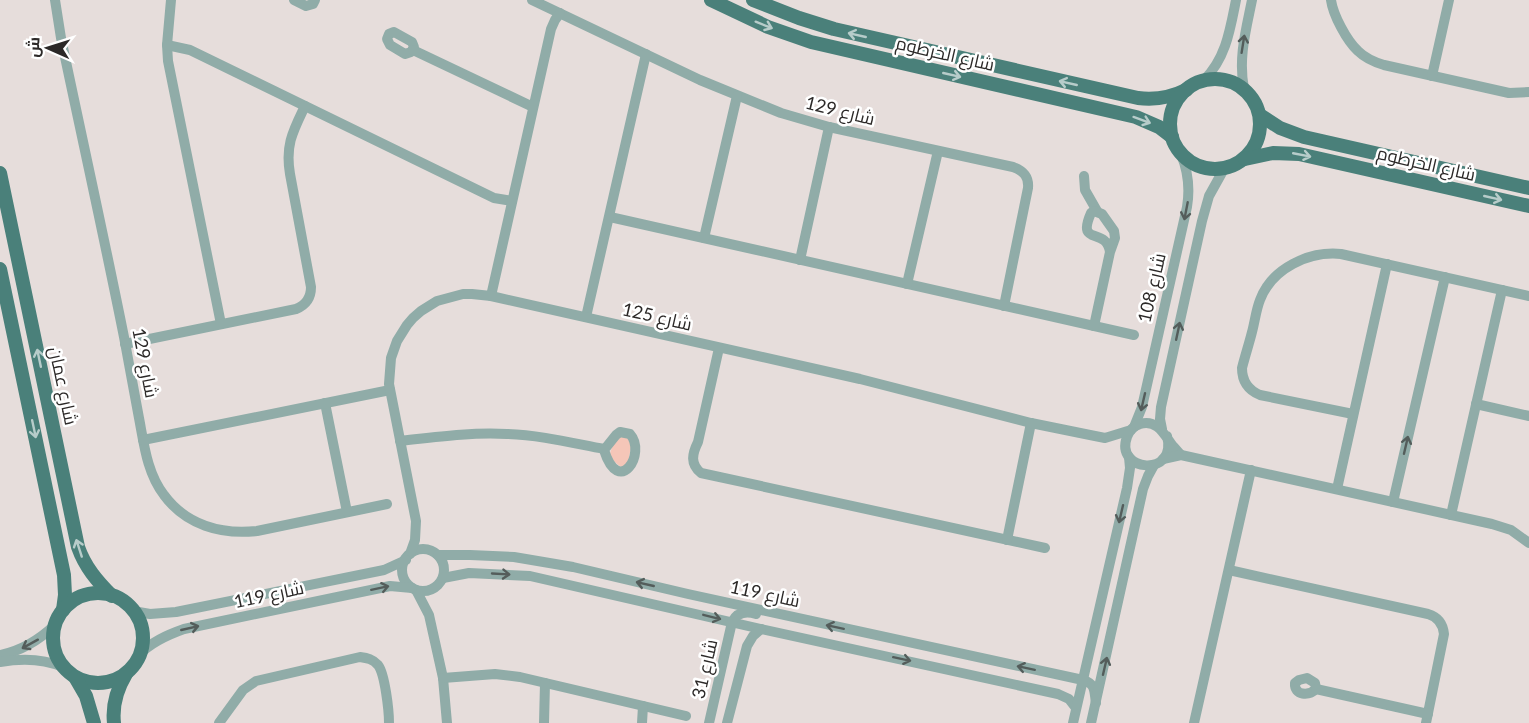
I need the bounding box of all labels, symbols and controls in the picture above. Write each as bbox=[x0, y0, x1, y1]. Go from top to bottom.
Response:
north arrow bbox=[18, 18, 78, 78]
one-way arrow bbox=[754, 20, 773, 31]
one-way arrow bbox=[848, 28, 867, 40]
street label: شارع الخرطوم bbox=[893, 31, 997, 77]
one-way arrow bbox=[1238, 35, 1249, 55]
text: ش bbox=[22, 36, 44, 58]
one-way arrow bbox=[942, 69, 961, 81]
one-way arrow bbox=[1059, 76, 1078, 88]
street label: شارع 129 bbox=[803, 91, 877, 131]
one-way arrow bbox=[1132, 115, 1151, 126]
street label: شارع الخرطوم bbox=[1374, 141, 1478, 187]
one-way arrow bbox=[1292, 150, 1312, 161]
one-way arrow bbox=[1482, 193, 1502, 204]
one-way arrow bbox=[1180, 201, 1191, 221]
street label: شارع 108 bbox=[1132, 251, 1172, 325]
street label: شارع 125 bbox=[620, 297, 694, 337]
one-way arrow bbox=[1172, 321, 1184, 340]
street label: شارع 129 bbox=[126, 326, 164, 400]
street label: شارع عمان bbox=[43, 345, 83, 427]
one-way arrow bbox=[33, 348, 44, 368]
one-way arrow bbox=[1137, 392, 1149, 411]
one-way arrow bbox=[29, 419, 40, 438]
one-way arrow bbox=[1400, 435, 1412, 454]
one-way arrow bbox=[1115, 504, 1127, 523]
one-way arrow bbox=[73, 539, 84, 558]
one-way arrow bbox=[490, 568, 510, 579]
street label: شارع 119 bbox=[728, 575, 802, 613]
street label: شارع 119 bbox=[232, 576, 306, 614]
one-way arrow bbox=[636, 578, 655, 590]
one-way arrow bbox=[370, 582, 390, 593]
one-way arrow bbox=[702, 611, 721, 623]
one-way arrow bbox=[826, 620, 845, 632]
one-way arrow bbox=[180, 622, 199, 634]
street label: شارع 31 bbox=[687, 637, 723, 701]
one-way arrow bbox=[22, 638, 39, 650]
one-way arrow bbox=[892, 654, 912, 665]
one-way arrow bbox=[1099, 657, 1111, 676]
one-way arrow bbox=[1017, 662, 1036, 674]

